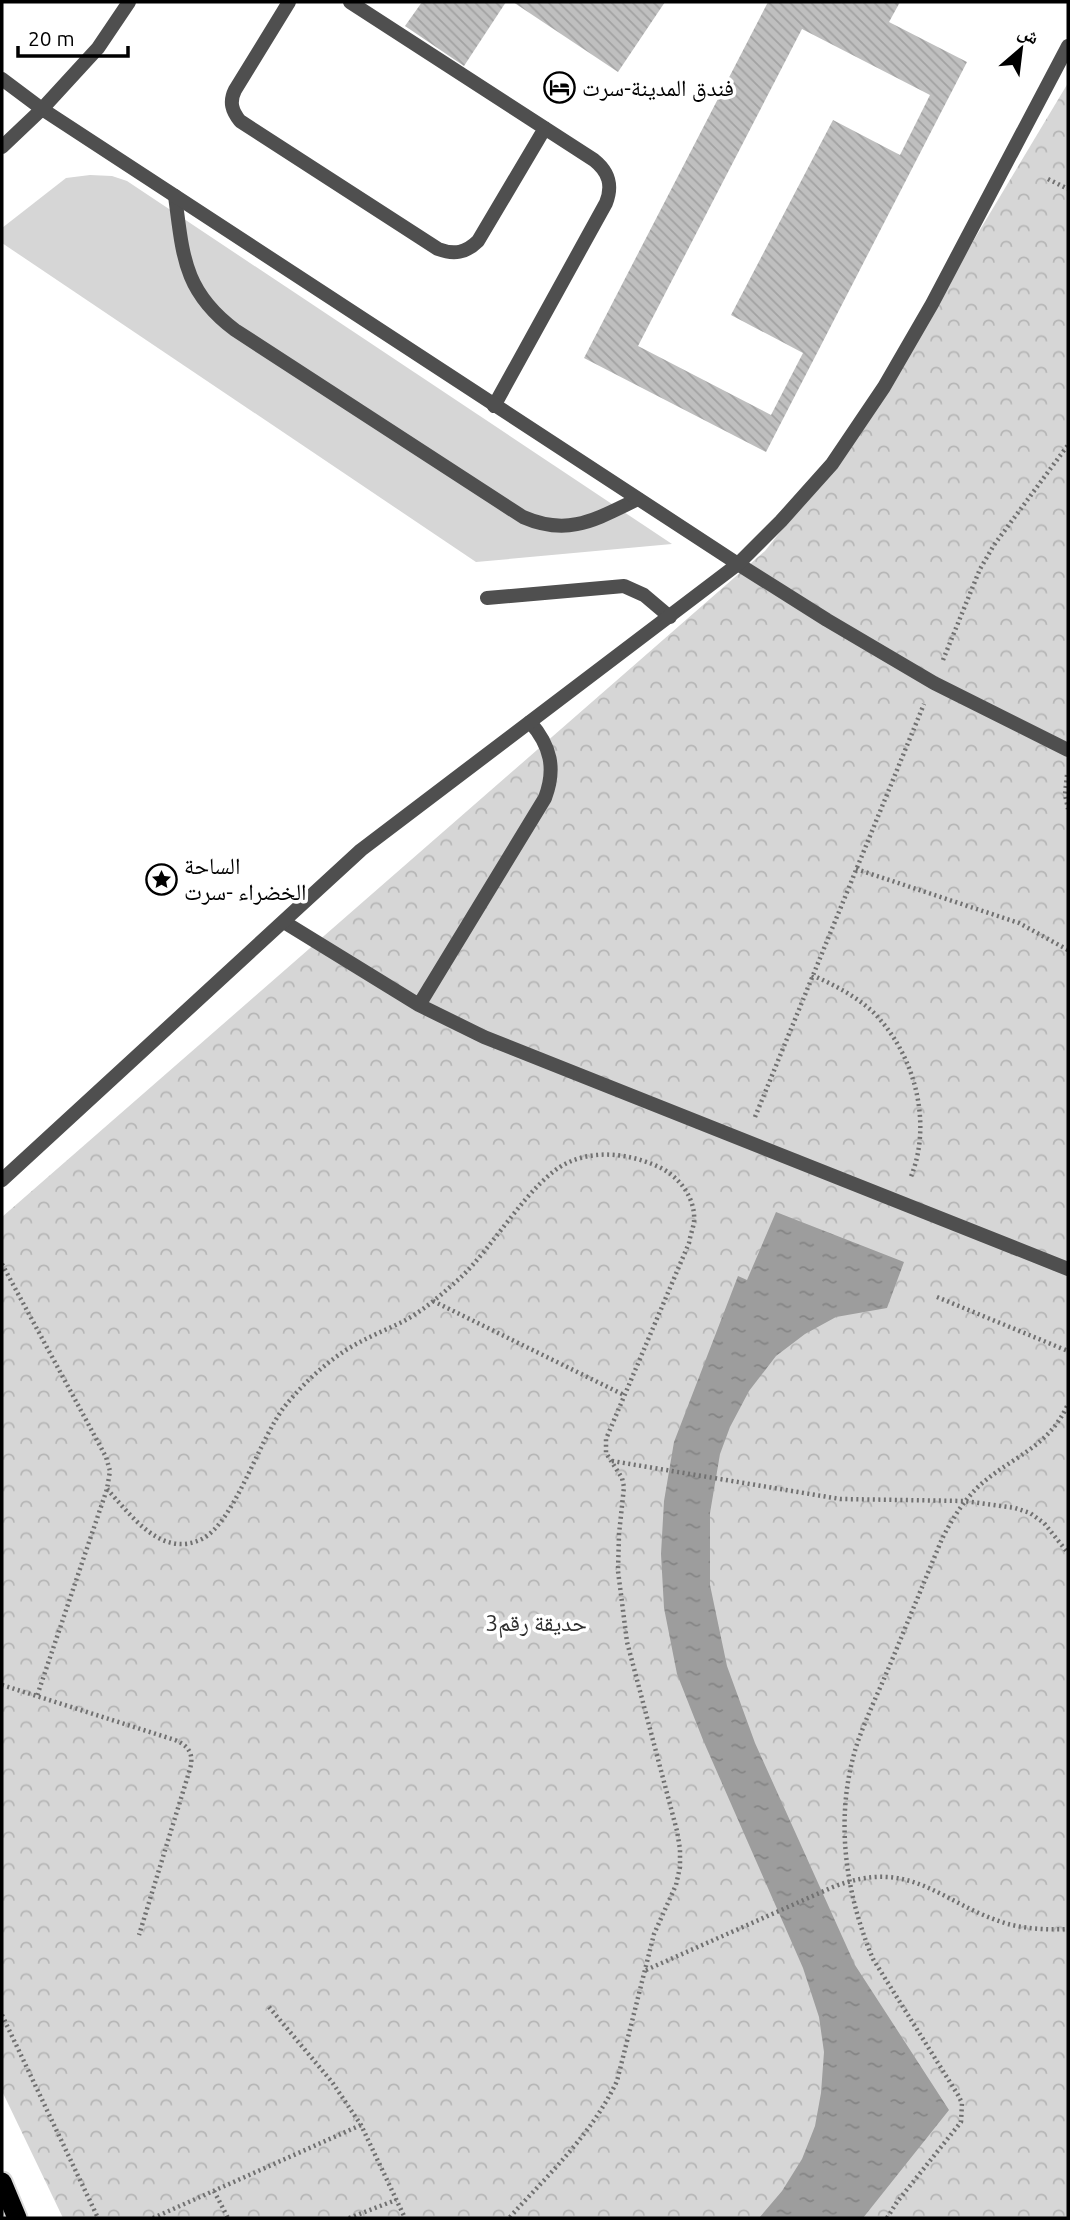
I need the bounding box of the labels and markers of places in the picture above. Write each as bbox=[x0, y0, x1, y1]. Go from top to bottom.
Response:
hotel icon: فندق المدينة-سرت bbox=[542, 71, 576, 105]
place label: فندق المدينة-سرت bbox=[582, 75, 734, 102]
place label: الساحة الخضراء -سرت bbox=[184, 853, 306, 905]
place icon: الساحة الخضراء -سرت bbox=[144, 862, 178, 896]

